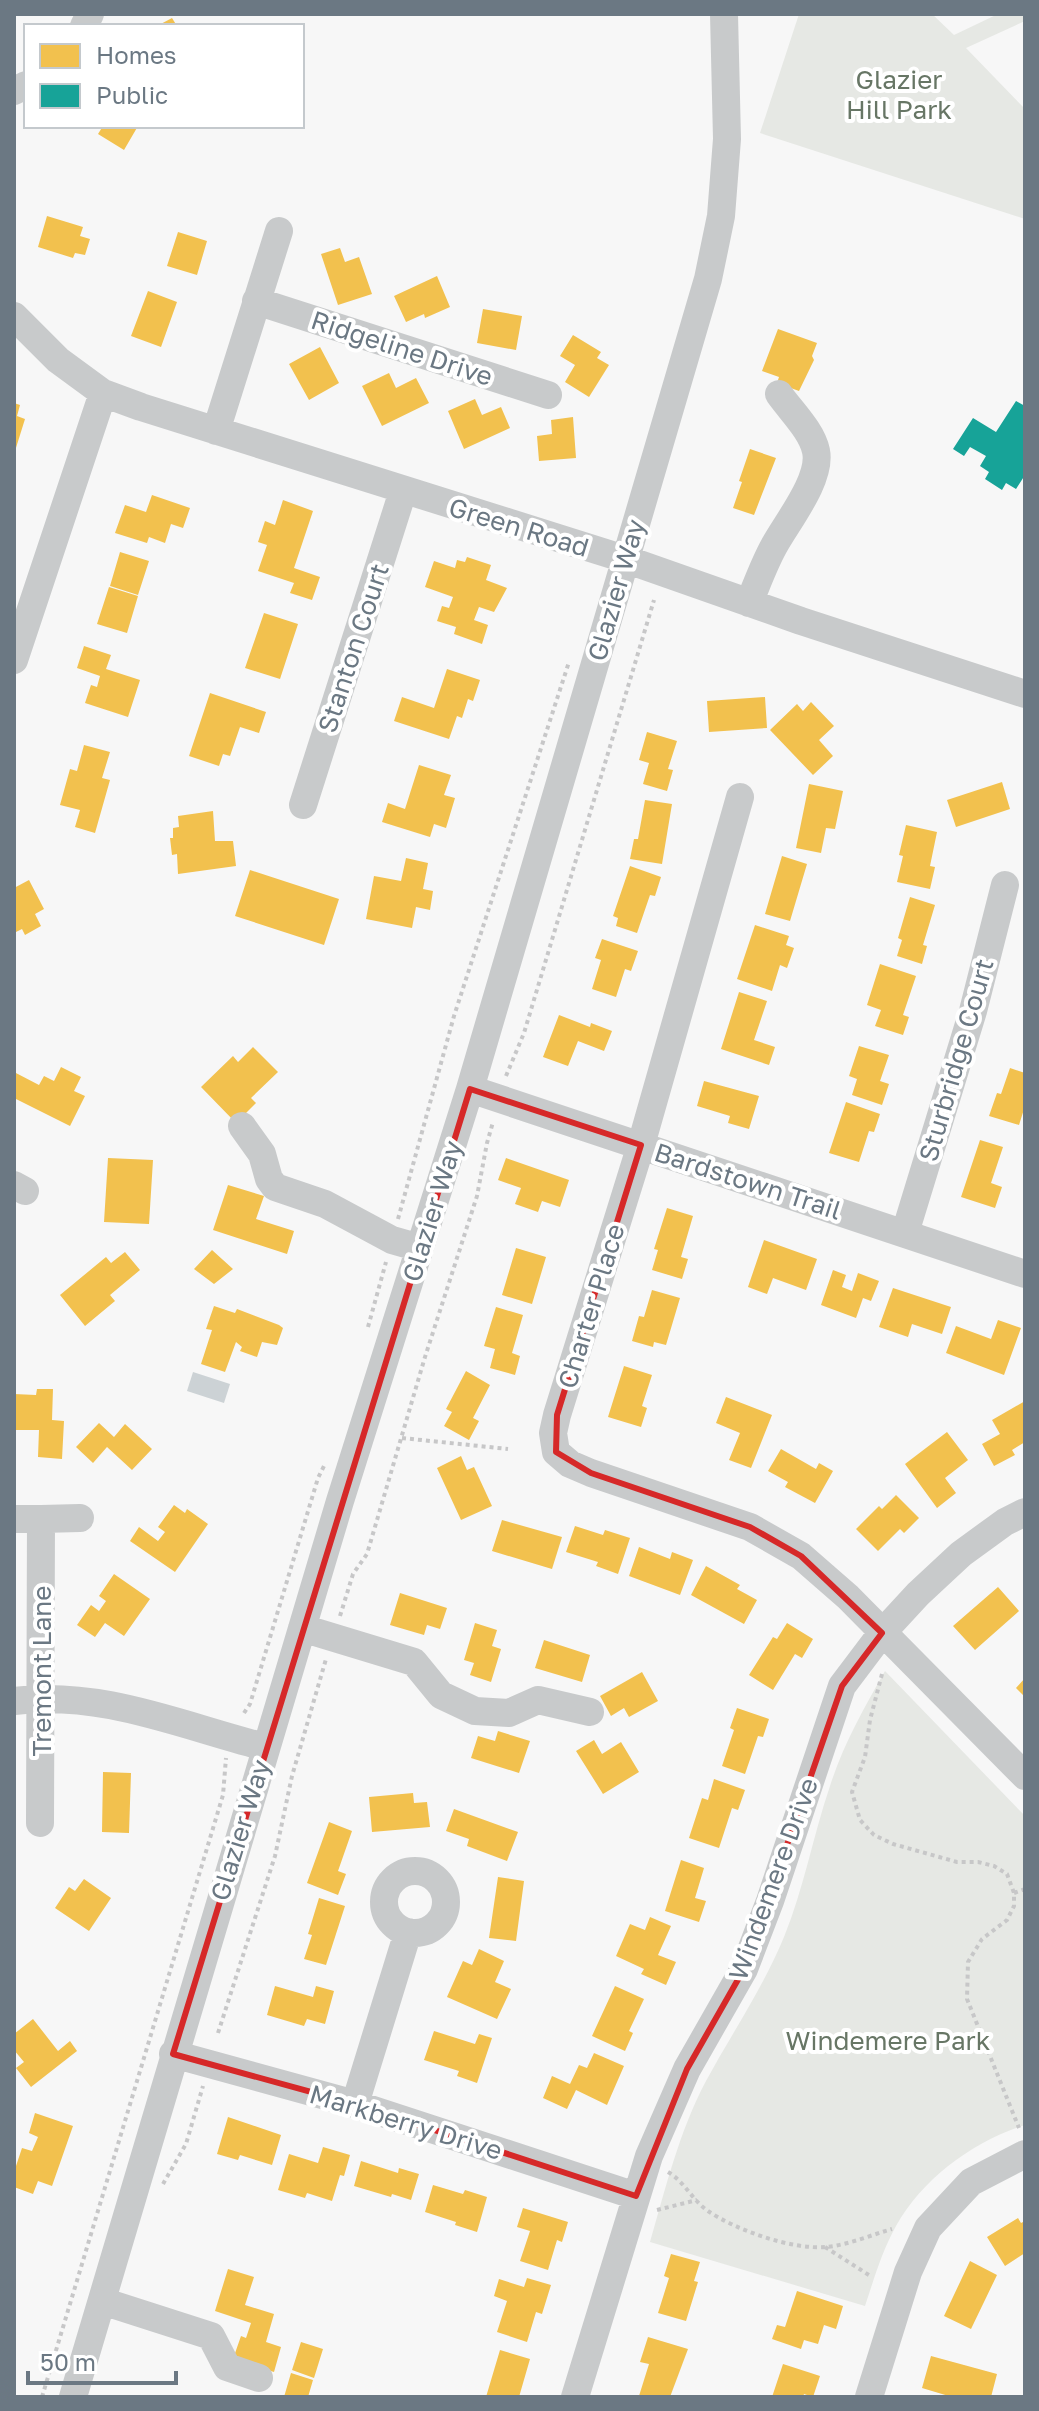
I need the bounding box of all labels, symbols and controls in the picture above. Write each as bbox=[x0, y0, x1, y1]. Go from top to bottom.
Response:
legend bbox=[24, 24, 304, 128]
text: Homes bbox=[96, 40, 177, 69]
park label: Glazier Hill Park bbox=[846, 64, 952, 125]
text: Public bbox=[96, 80, 168, 109]
street label: Ridgeline Drive bbox=[307, 304, 497, 392]
street label: Green Road bbox=[445, 491, 593, 563]
street label: Glazier Way bbox=[581, 515, 651, 664]
street label: Stanton Court bbox=[311, 560, 395, 736]
street label: Sturbridge Court bbox=[912, 955, 1000, 1165]
street label: Glazier Way bbox=[396, 1136, 468, 1285]
street label: Bardstown Trail bbox=[651, 1136, 845, 1226]
street label: Charter Place bbox=[551, 1220, 631, 1392]
street label: Tremont Lane bbox=[26, 1586, 57, 1756]
street label: Glazier Way bbox=[204, 1755, 276, 1904]
street label: Windemere Drive bbox=[722, 1774, 824, 1984]
park label: Windemere Park bbox=[786, 2025, 991, 2056]
street label: Markberry Drive bbox=[306, 2078, 506, 2166]
scale bar bbox=[28, 2335, 176, 2385]
text: 50 m bbox=[40, 2347, 96, 2376]

